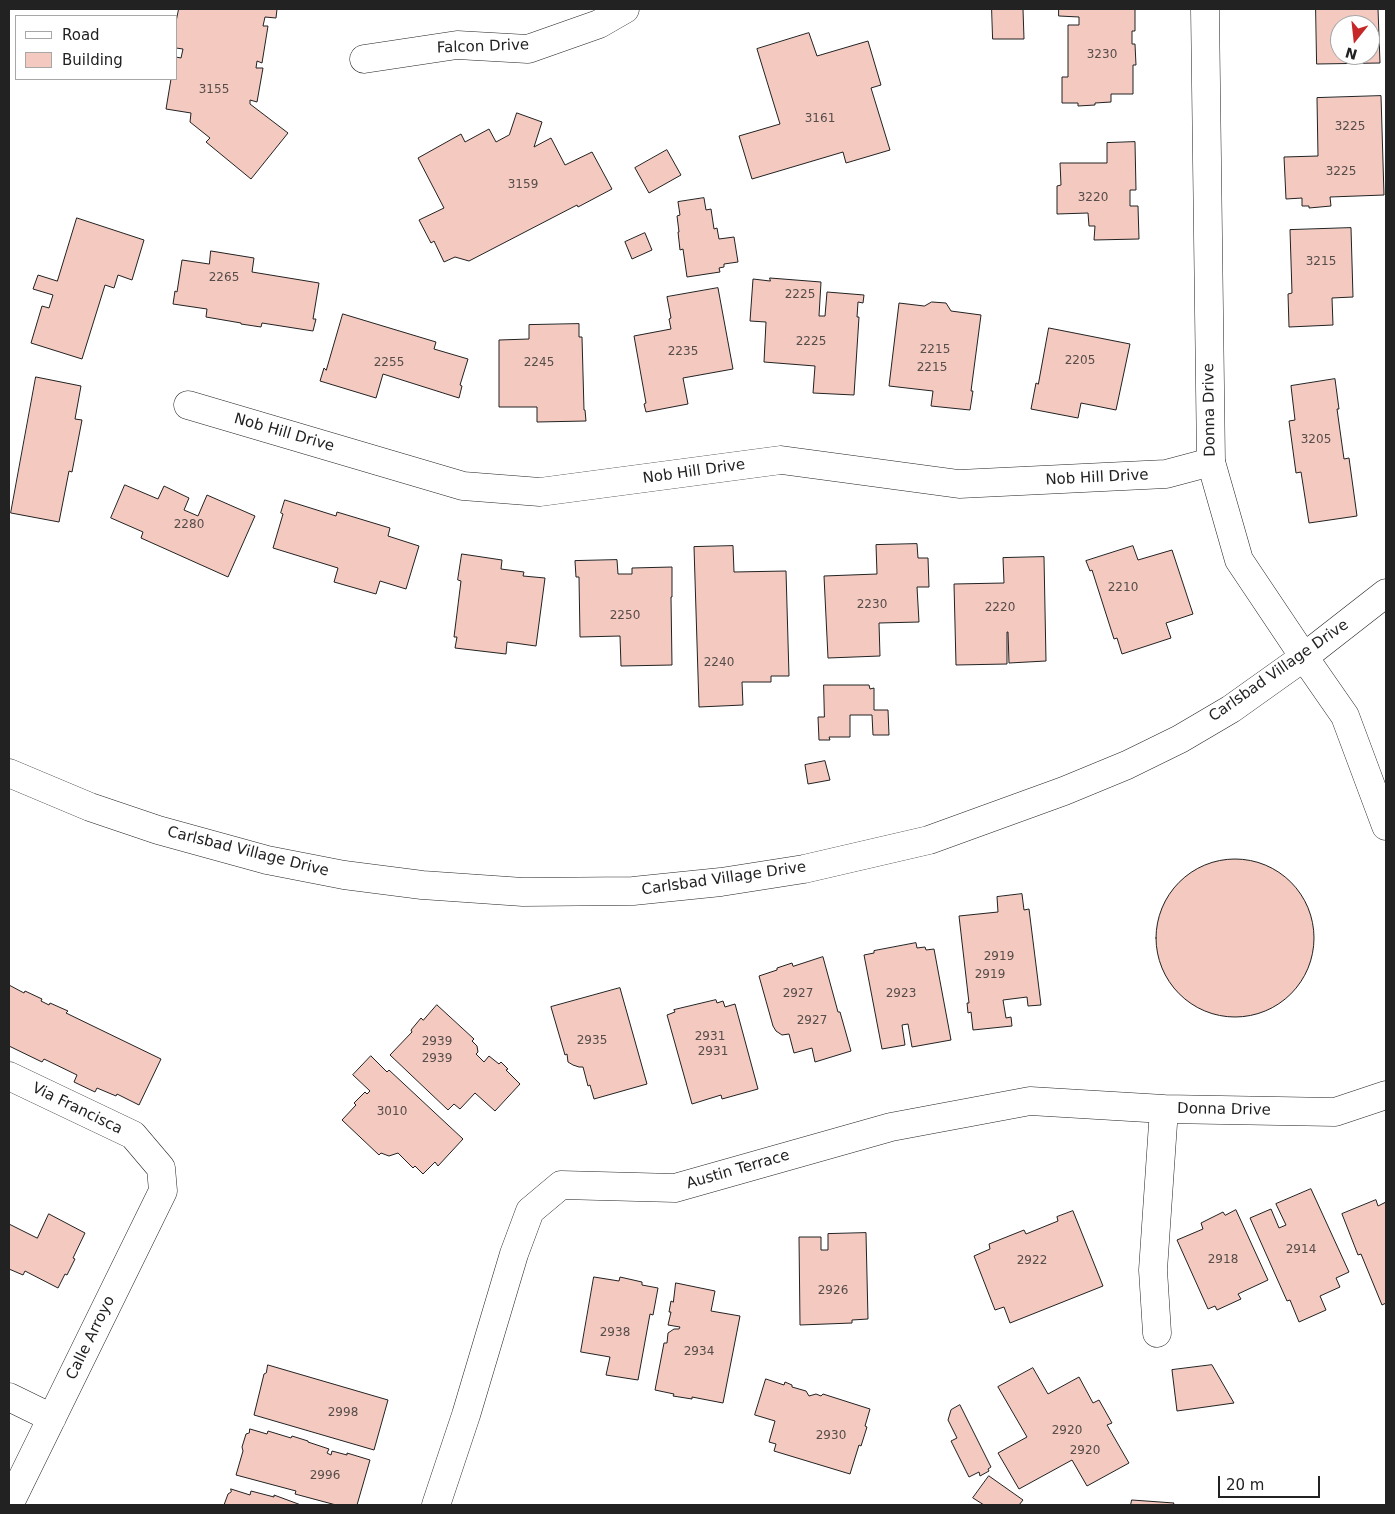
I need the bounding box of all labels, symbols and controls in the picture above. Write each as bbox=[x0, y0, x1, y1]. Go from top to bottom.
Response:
legend bbox=[15, 15, 178, 80]
north arrow bbox=[1330, 15, 1380, 65]
text: Road bbox=[62, 26, 100, 44]
street label: Falcon Drive bbox=[437, 36, 529, 58]
text: N bbox=[1343, 44, 1359, 63]
house number: 3230 bbox=[1087, 48, 1117, 62]
text: Building bbox=[62, 51, 123, 69]
house number: 3155 bbox=[199, 83, 229, 97]
house number: 3161 bbox=[805, 112, 835, 126]
house number: 3225 bbox=[1335, 120, 1365, 134]
house number: 3225 bbox=[1326, 165, 1356, 179]
house number: 3159 bbox=[508, 178, 538, 192]
house number: 3220 bbox=[1078, 191, 1108, 205]
house number: 3215 bbox=[1306, 255, 1336, 269]
house number: 2265 bbox=[209, 271, 239, 285]
house number: 2225 bbox=[785, 288, 815, 302]
house number: 2225 bbox=[796, 335, 826, 349]
house number: 2215 bbox=[920, 343, 950, 357]
house number: 2235 bbox=[668, 345, 698, 359]
house number: 2205 bbox=[1065, 354, 1095, 368]
house number: 2255 bbox=[374, 356, 404, 370]
house number: 2245 bbox=[524, 356, 554, 370]
house number: 2215 bbox=[917, 361, 947, 375]
street label: Donna Drive bbox=[1200, 363, 1220, 457]
street label: Nob Hill Drive bbox=[232, 410, 336, 456]
house number: 3205 bbox=[1301, 433, 1331, 447]
street label: Nob Hill Drive bbox=[642, 456, 746, 488]
street label: Nob Hill Drive bbox=[1045, 466, 1149, 490]
house number: 2280 bbox=[174, 518, 204, 532]
house number: 2210 bbox=[1108, 581, 1138, 595]
house number: 2230 bbox=[857, 598, 887, 612]
house number: 2220 bbox=[985, 601, 1015, 615]
house number: 2250 bbox=[610, 609, 640, 623]
street label: Carlsbad Village Drive bbox=[1206, 616, 1352, 726]
house number: 2240 bbox=[704, 656, 734, 670]
street label: Carlsbad Village Drive bbox=[165, 823, 331, 881]
street label: Carlsbad Village Drive bbox=[641, 859, 807, 899]
house number: 2919 bbox=[984, 950, 1014, 964]
house number: 2919 bbox=[975, 968, 1005, 982]
house number: 2927 bbox=[783, 987, 813, 1001]
house number: 2923 bbox=[886, 987, 916, 1001]
house number: 2927 bbox=[797, 1014, 827, 1028]
house number: 2931 bbox=[695, 1030, 725, 1044]
house number: 2935 bbox=[577, 1034, 607, 1048]
house number: 2939 bbox=[422, 1035, 452, 1049]
house number: 2931 bbox=[698, 1045, 728, 1059]
house number: 2939 bbox=[422, 1052, 452, 1066]
street label: Via Francisca bbox=[29, 1079, 125, 1139]
street label: Donna Drive bbox=[1177, 1100, 1271, 1120]
house number: 3010 bbox=[377, 1105, 407, 1119]
street label: Austin Terrace bbox=[684, 1147, 792, 1193]
house number: 2914 bbox=[1286, 1243, 1316, 1257]
house number: 2918 bbox=[1208, 1253, 1238, 1267]
house number: 2922 bbox=[1017, 1254, 1047, 1268]
house number: 2926 bbox=[818, 1284, 848, 1298]
street label: Calle Arroyo bbox=[63, 1293, 119, 1383]
house number: 2938 bbox=[600, 1326, 630, 1340]
house number: 2934 bbox=[684, 1345, 714, 1359]
house number: 2998 bbox=[328, 1406, 358, 1420]
house number: 2920 bbox=[1052, 1424, 1082, 1438]
house number: 2930 bbox=[816, 1429, 846, 1443]
house number: 2920 bbox=[1070, 1444, 1100, 1458]
scale bar bbox=[1220, 1466, 1322, 1498]
house number: 2996 bbox=[310, 1469, 340, 1483]
text: 20 m bbox=[1226, 1476, 1264, 1494]

